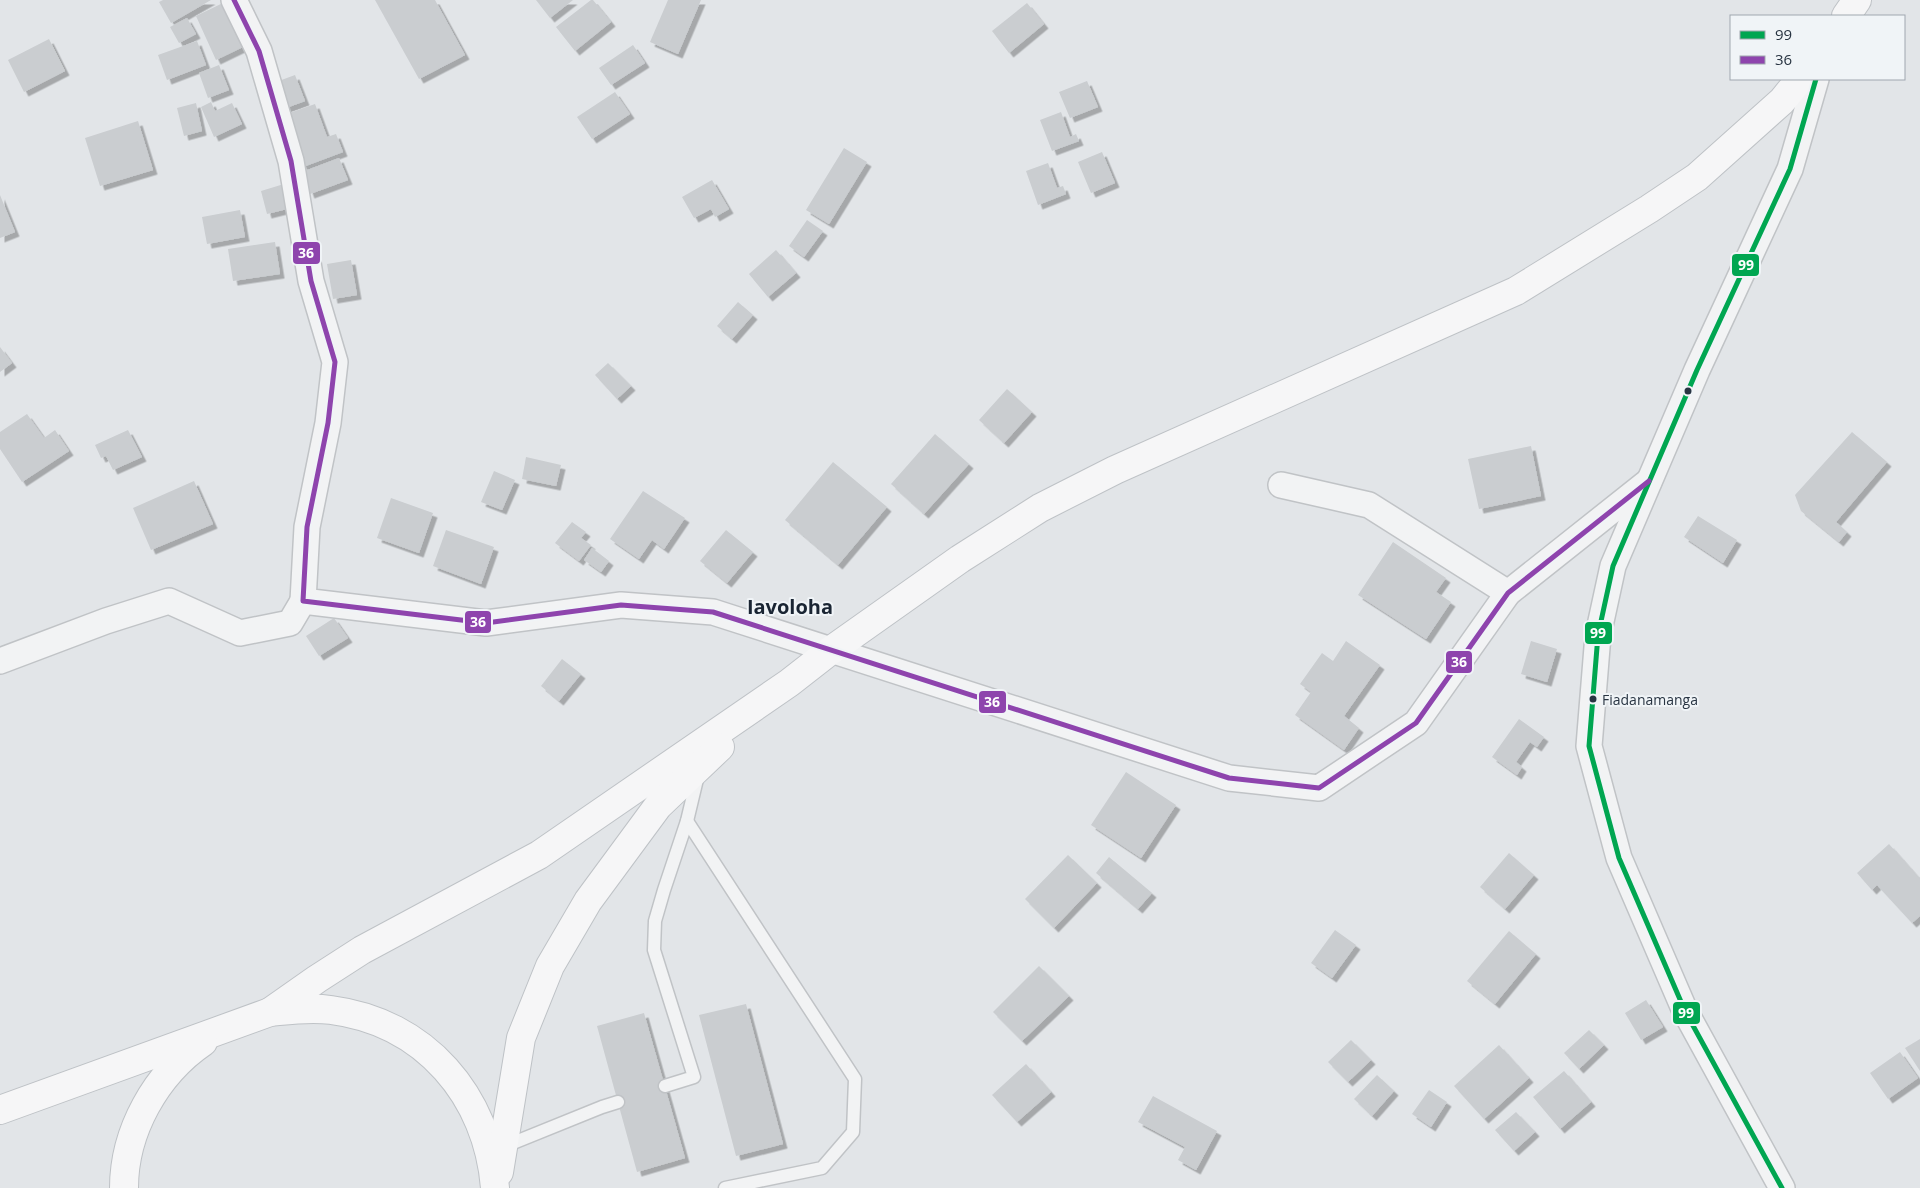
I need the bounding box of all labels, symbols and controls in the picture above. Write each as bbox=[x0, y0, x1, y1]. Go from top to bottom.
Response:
legend bbox=[1730, 15, 1905, 80]
text: 99 bbox=[1775, 24, 1792, 44]
text: 36 bbox=[1775, 49, 1792, 69]
line badge: 36 bbox=[292, 241, 321, 265]
text: 36 bbox=[298, 243, 314, 262]
line badge: 99 bbox=[1731, 253, 1760, 277]
text: 99 bbox=[1738, 255, 1754, 274]
unlabelled marker bbox=[1683, 386, 1693, 396]
district label: Iavoloha bbox=[747, 593, 833, 620]
line badge: 36 bbox=[464, 610, 492, 634]
text: 36 bbox=[470, 612, 486, 631]
line badge: 99 bbox=[1584, 621, 1613, 645]
text: 99 bbox=[1590, 623, 1606, 642]
line badge: 36 bbox=[1445, 650, 1473, 674]
text: 36 bbox=[1451, 652, 1467, 671]
line badge: 36 bbox=[978, 690, 1007, 714]
place label: Fiadanamanga bbox=[1602, 690, 1698, 709]
text: 36 bbox=[984, 692, 1000, 711]
marker: Fiadanamanga bbox=[1588, 694, 1598, 704]
line badge: 99 bbox=[1672, 1001, 1701, 1025]
text: 99 bbox=[1678, 1003, 1694, 1022]

